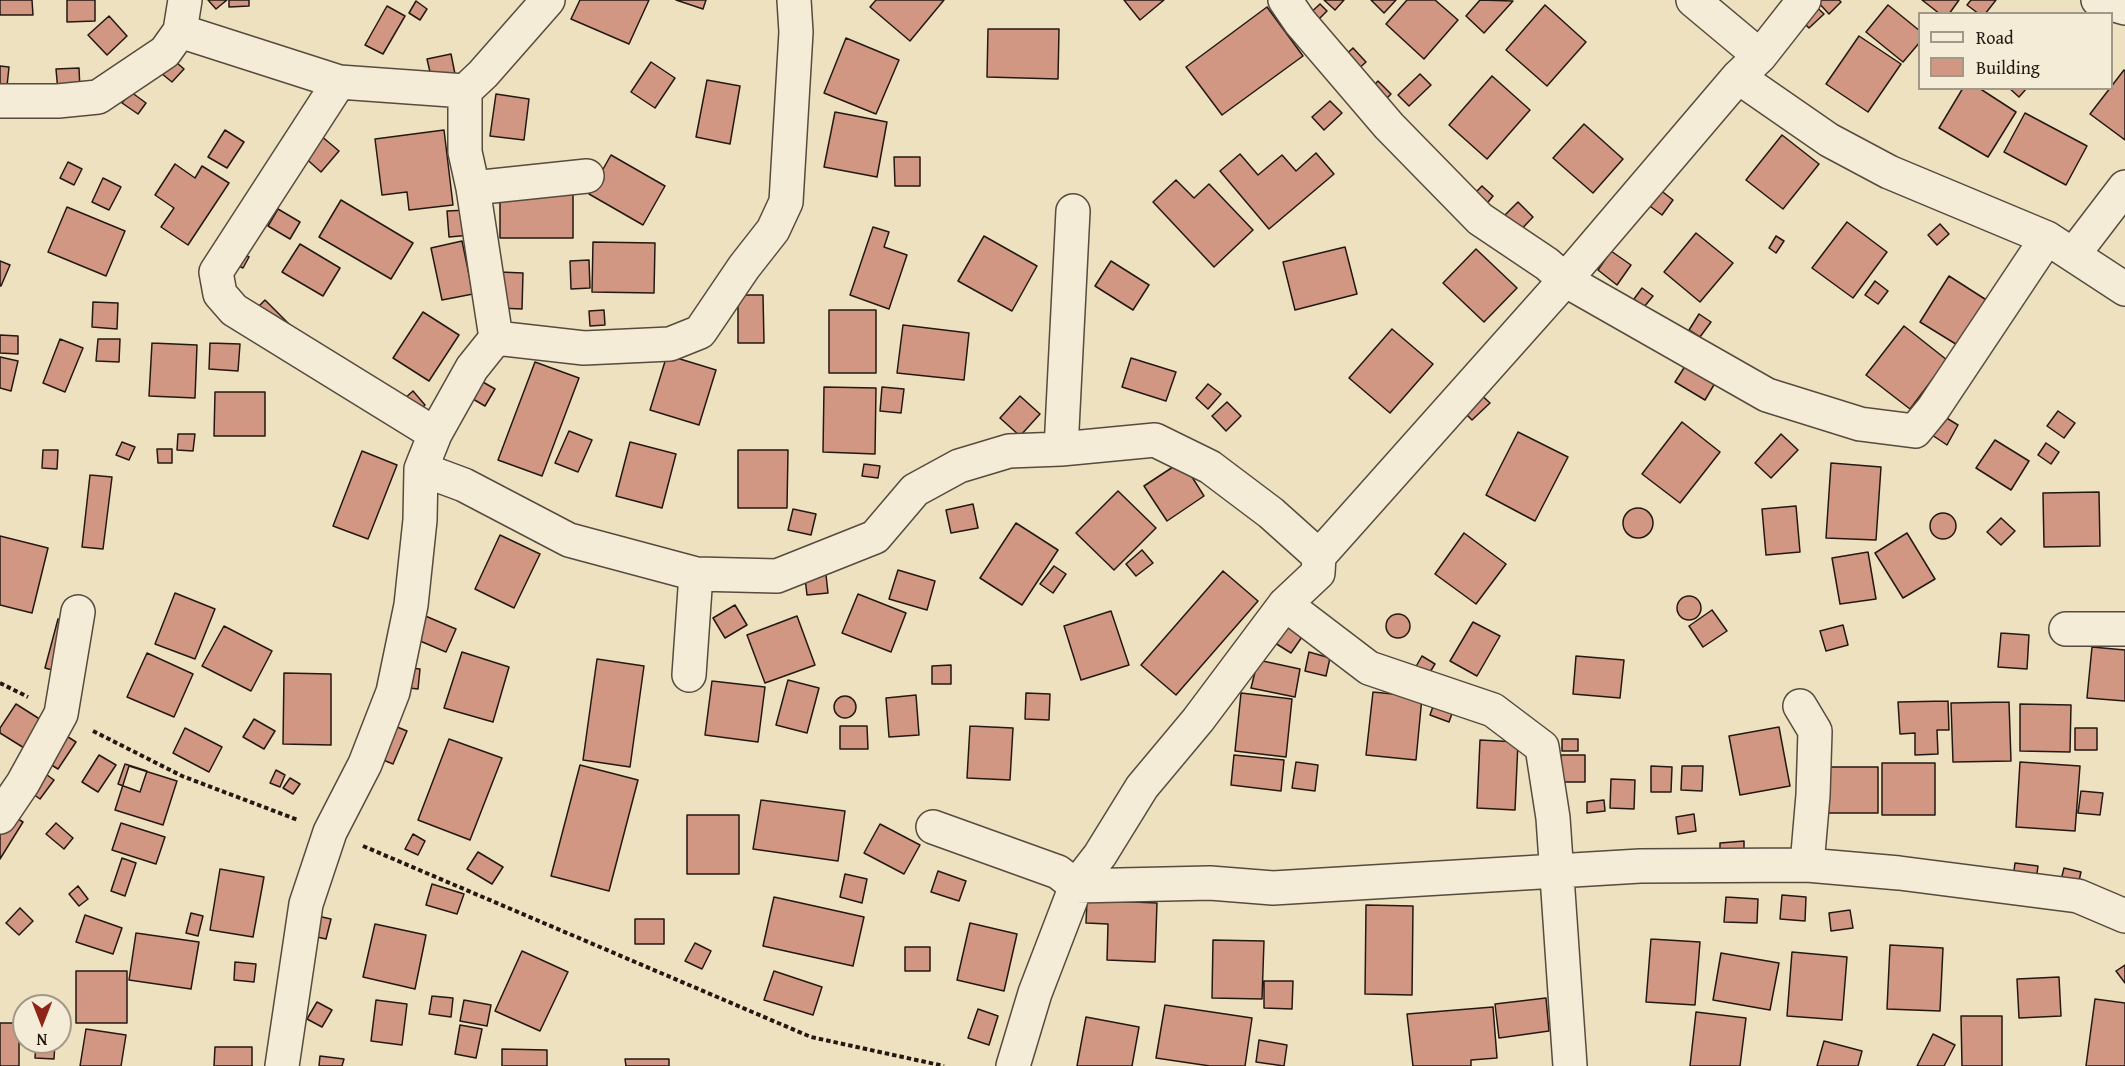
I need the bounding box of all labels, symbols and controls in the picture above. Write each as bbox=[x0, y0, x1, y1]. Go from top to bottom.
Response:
legend bbox=[1918, 12, 2113, 90]
text: Road bbox=[1976, 24, 2014, 51]
text: Building bbox=[1976, 54, 2040, 81]
north arrow bbox=[12, 994, 72, 1054]
text: N bbox=[37, 1028, 47, 1052]

